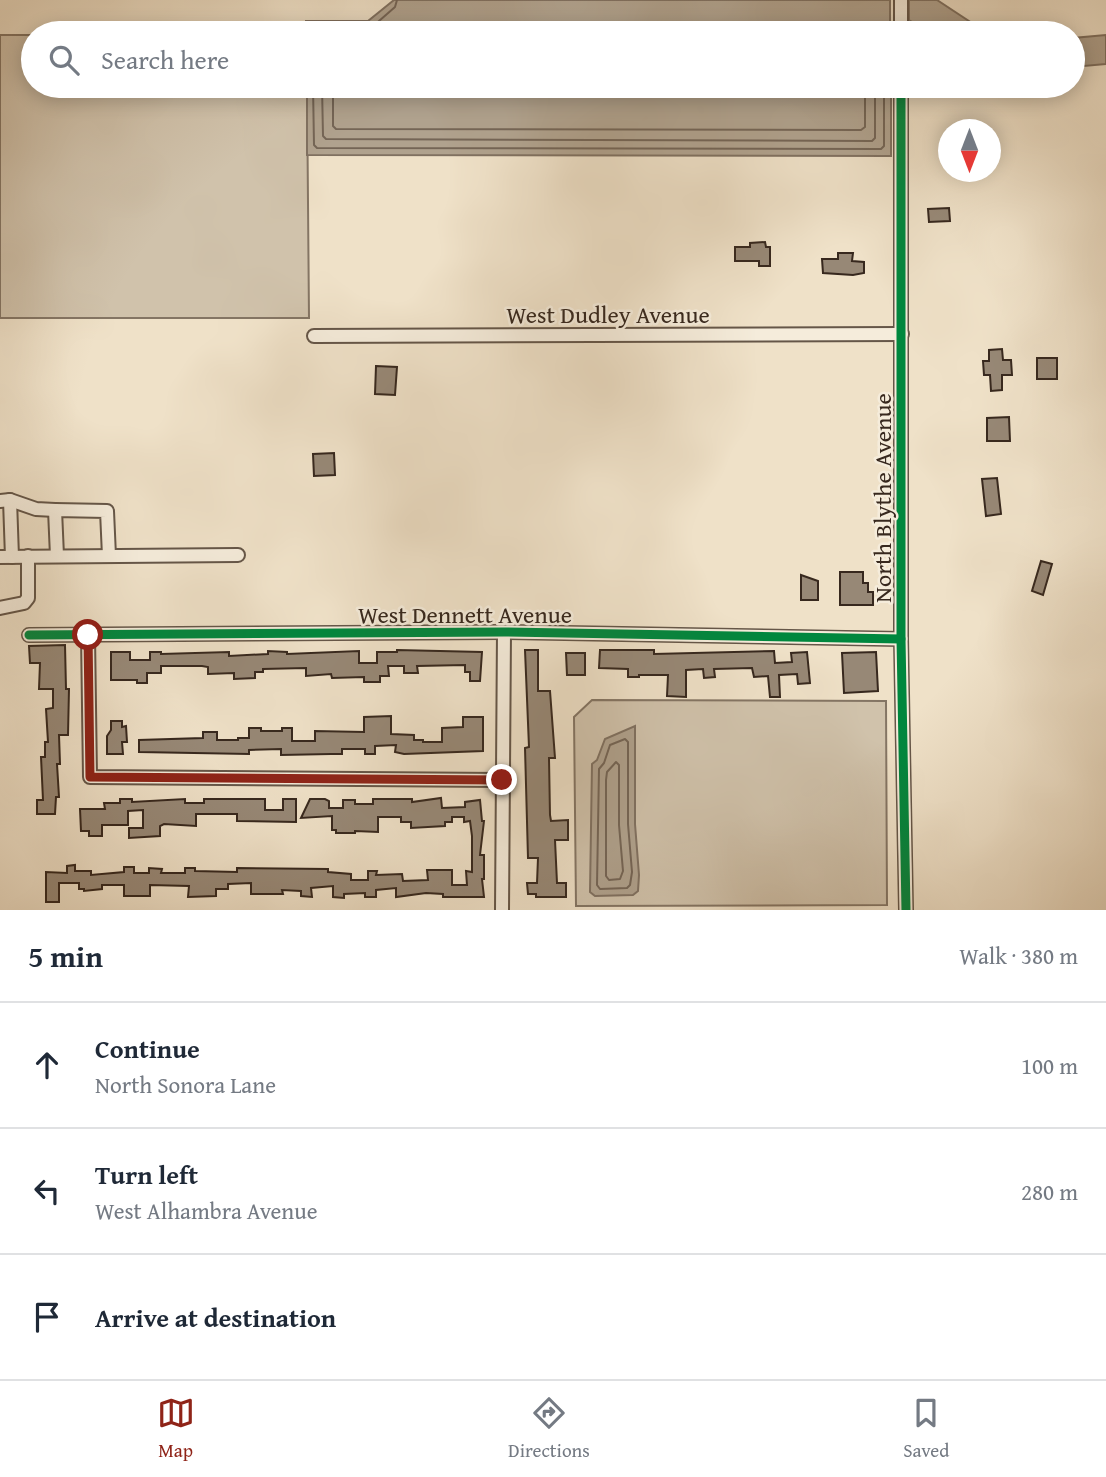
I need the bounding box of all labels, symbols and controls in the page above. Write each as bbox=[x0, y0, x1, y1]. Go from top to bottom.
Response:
search box bbox=[21, 21, 1085, 98]
text: Search here bbox=[101, 40, 229, 79]
icon: search bbox=[45, 41, 83, 79]
north arrow bbox=[938, 119, 1001, 182]
street label: West Dudley Avenue bbox=[506, 297, 710, 332]
street label: North Blythe Avenue bbox=[865, 393, 900, 603]
street label: West Dennett Avenue bbox=[358, 597, 572, 632]
route start bbox=[72, 619, 103, 650]
route end bbox=[486, 764, 517, 795]
text: 5 min bbox=[28, 934, 103, 978]
text: Walk · 380 m bbox=[959, 939, 1078, 972]
text: Continue bbox=[95, 1029, 200, 1068]
icon: ahead bbox=[28, 1046, 66, 1084]
text: 100 m bbox=[1021, 1049, 1078, 1082]
text: North Sonora Lane bbox=[95, 1068, 276, 1101]
text: Turn left bbox=[95, 1155, 198, 1194]
icon: left bbox=[28, 1172, 66, 1210]
text: 280 m bbox=[1021, 1175, 1078, 1208]
text: West Alhambra Avenue bbox=[95, 1194, 318, 1227]
icon: arrive bbox=[28, 1298, 66, 1336]
text: Arrive at destination bbox=[95, 1298, 336, 1337]
tab: Map bbox=[157, 1394, 195, 1464]
tab: Directions bbox=[508, 1394, 590, 1464]
tab: Saved bbox=[903, 1394, 949, 1464]

